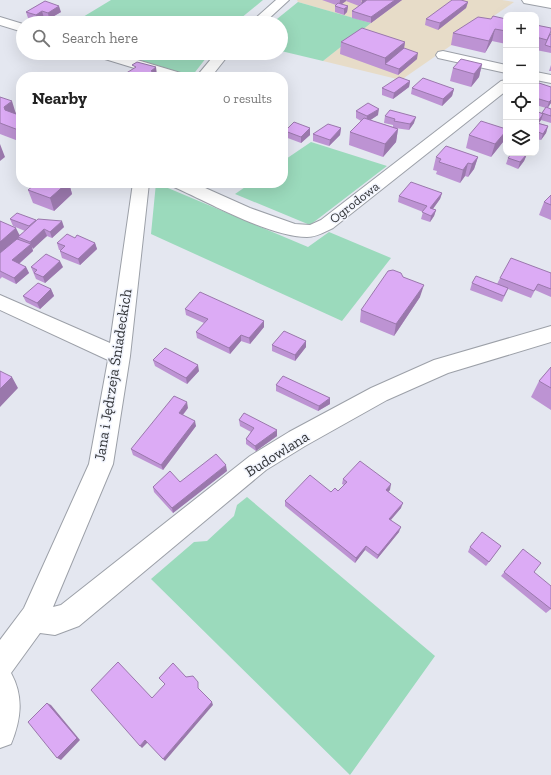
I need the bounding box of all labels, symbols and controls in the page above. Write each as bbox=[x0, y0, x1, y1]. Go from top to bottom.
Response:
map controls bbox=[503, 12, 539, 156]
button: + bbox=[503, 12, 539, 48]
search box bbox=[16, 16, 288, 60]
icon: search bbox=[30, 27, 52, 49]
text: Search here bbox=[62, 29, 138, 47]
button: − bbox=[503, 48, 539, 84]
button: locate bbox=[503, 84, 539, 120]
text: Nearby bbox=[32, 88, 87, 108]
text: 0 results bbox=[223, 91, 272, 106]
button: layers bbox=[503, 120, 539, 156]
street label: Ogrodowa bbox=[327, 178, 383, 226]
street label: Jana i Jędrzeja Śniadeckich bbox=[90, 287, 136, 462]
street label: Budowlana bbox=[242, 427, 312, 481]

